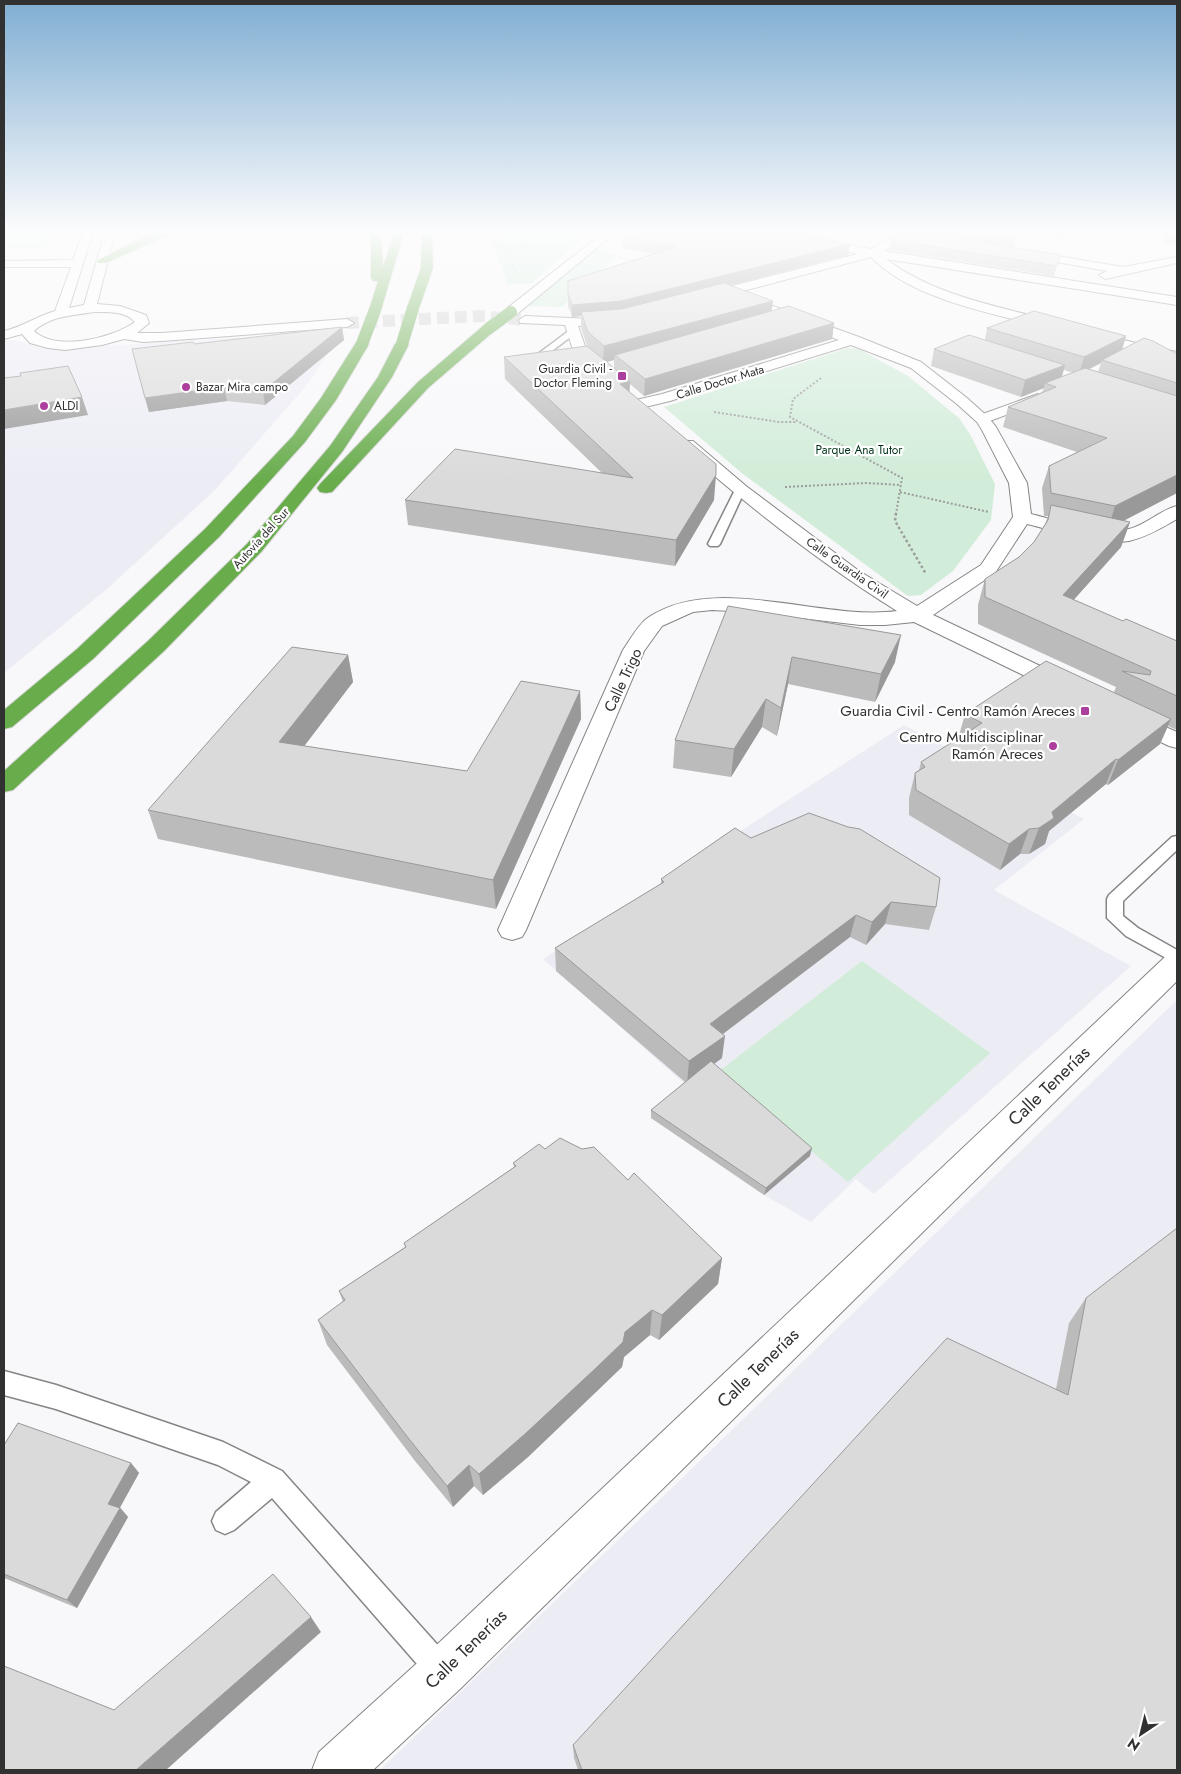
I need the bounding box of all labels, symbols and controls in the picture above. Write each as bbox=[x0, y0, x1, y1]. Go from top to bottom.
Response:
place label: Guardia Civil - Doctor Fleming bbox=[534, 360, 612, 392]
street label: Calle Doctor Mata bbox=[674, 360, 766, 404]
marker: Guardia Civil - Doctor Fleming bbox=[616, 370, 628, 382]
place label: Bazar Mira campo bbox=[196, 378, 289, 396]
marker: Bazar Mira campo bbox=[180, 381, 192, 393]
place label: ALDI bbox=[54, 397, 78, 415]
marker: ALDI bbox=[38, 400, 50, 412]
park label: Parque Ana Tutor bbox=[816, 441, 903, 459]
street label: Autovía del Sur bbox=[228, 503, 294, 573]
street label: Calle Guardia Civil bbox=[802, 533, 892, 603]
street label: Calle Trigo bbox=[599, 644, 647, 716]
place label: Guardia Civil - Centro Ramón Areces bbox=[840, 700, 1075, 722]
marker: Guardia Civil - Centro Ramón Areces bbox=[1079, 705, 1091, 717]
place label: Centro Multidisciplinar Ramón Areces bbox=[899, 726, 1044, 765]
marker: Centro Multidisciplinar Ramón Areces bbox=[1047, 740, 1059, 752]
street label: Calle Tenerías bbox=[1002, 1040, 1096, 1132]
street label: Calle Tenerías bbox=[711, 1322, 805, 1414]
street label: Calle Tenerías bbox=[419, 1603, 513, 1695]
north arrow bbox=[1116, 1709, 1166, 1759]
text: N bbox=[1123, 1733, 1144, 1756]

